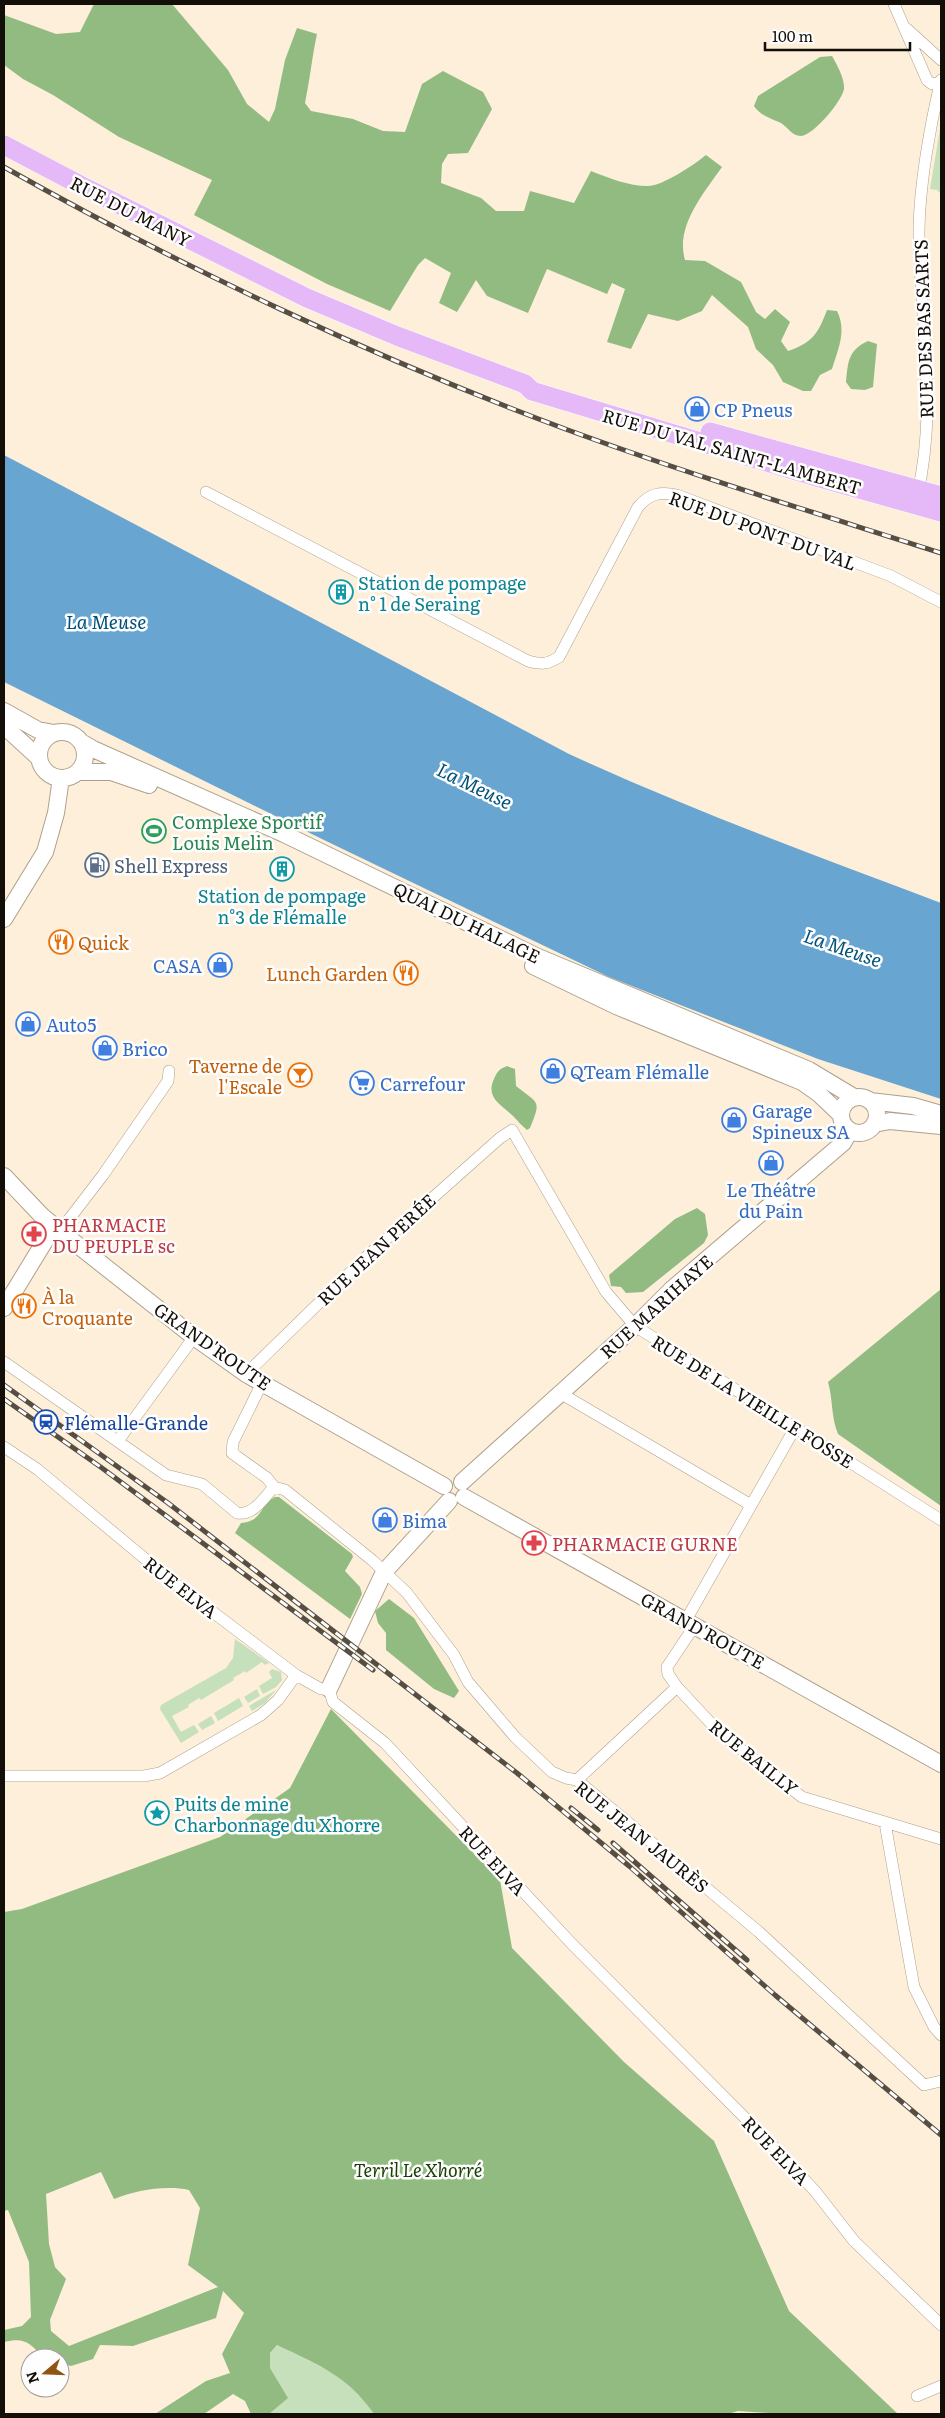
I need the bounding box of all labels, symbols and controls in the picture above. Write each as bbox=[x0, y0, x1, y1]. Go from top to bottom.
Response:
scale bar bbox=[765, 20, 910, 52]
text: 100 m bbox=[772, 24, 813, 47]
street label: RUE DU MANY bbox=[66, 169, 196, 253]
street label: RUE DES BAS SARTS bbox=[906, 239, 940, 419]
shop icon: CP Pneus bbox=[684, 396, 710, 422]
place label: CP Pneus bbox=[714, 396, 792, 423]
street label: RUE DU VAL SAINT-LAMBERT bbox=[599, 401, 865, 501]
street label: RUE DU PONT DU VAL bbox=[665, 484, 861, 576]
place label: Station de pompage n° 1 de Seraing bbox=[358, 569, 526, 617]
building icon: Station de pompage n° 1 de Seraing bbox=[328, 579, 354, 605]
water label: La Meuse bbox=[66, 607, 146, 635]
water label: La Meuse bbox=[433, 755, 517, 815]
place label: Complexe Sportif Louis Melin bbox=[172, 808, 324, 856]
sports icon: Complexe Sportif Louis Melin bbox=[141, 818, 167, 844]
fuel station icon: Shell Express bbox=[84, 852, 110, 878]
place label: Shell Express bbox=[114, 852, 228, 879]
building icon: Station de pompage n°3 de Flémalle bbox=[269, 856, 295, 882]
street label: QUAI DU HALAGE bbox=[389, 875, 545, 969]
place label: Station de pompage n°3 de Flémalle bbox=[198, 882, 366, 930]
water label: La Meuse bbox=[800, 921, 886, 973]
restaurant icon: Quick bbox=[48, 929, 74, 955]
place label: Quick bbox=[78, 929, 130, 956]
place label: CASA bbox=[153, 952, 202, 979]
shop icon: CASA bbox=[207, 952, 233, 978]
place label: Lunch Garden bbox=[266, 960, 388, 987]
restaurant icon: Lunch Garden bbox=[393, 960, 419, 986]
shop icon: Auto5 bbox=[15, 1011, 41, 1037]
place label: Auto5 bbox=[46, 1011, 96, 1038]
shop icon: Brico bbox=[92, 1035, 118, 1061]
place label: Brico bbox=[122, 1035, 168, 1062]
place label: Taverne de l'Escale bbox=[188, 1052, 282, 1100]
shop icon: QTeam Flémalle bbox=[540, 1058, 566, 1084]
place label: QTeam Flémalle bbox=[570, 1058, 709, 1085]
bar icon: Taverne de l'Escale bbox=[287, 1062, 313, 1088]
supermarket icon: Carrefour bbox=[349, 1070, 375, 1096]
place label: Carrefour bbox=[380, 1070, 466, 1097]
place label: Garage Spineux SA bbox=[752, 1097, 850, 1145]
shop icon: Garage Spineux SA bbox=[721, 1107, 747, 1133]
shop icon: Le Théâtre du Pain bbox=[758, 1150, 784, 1176]
place label: Le Théâtre du Pain bbox=[726, 1176, 816, 1224]
street label: RUE JEAN PERÉE bbox=[311, 1187, 441, 1311]
place label: PHARMACIE DU PEUPLE sc bbox=[52, 1211, 175, 1259]
pharmacy icon: PHARMACIE DU PEUPLE sc bbox=[21, 1221, 47, 1247]
street label: RUE MARIHAYE bbox=[593, 1248, 719, 1364]
place label: À la Croquante bbox=[42, 1283, 133, 1331]
restaurant icon: À la Croquante bbox=[11, 1293, 37, 1319]
street label: GRAND'ROUTE bbox=[149, 1295, 277, 1397]
street label: RUE DE LA VIEILLE FOSSE bbox=[647, 1328, 859, 1474]
station icon: Flémalle-Grande bbox=[33, 1409, 59, 1435]
place label: Flémalle-Grande bbox=[64, 1409, 208, 1436]
shop icon: Bima bbox=[372, 1507, 398, 1533]
place label: Bima bbox=[402, 1507, 447, 1534]
pharmacy icon: PHARMACIE GURNE bbox=[521, 1530, 547, 1556]
place label: PHARMACIE GURNE bbox=[552, 1530, 738, 1557]
street label: RUE ELVA bbox=[138, 1550, 224, 1624]
street label: GRAND'ROUTE bbox=[636, 1585, 770, 1675]
street label: RUE BAILLY bbox=[704, 1713, 804, 1801]
street label: RUE JEAN JAURÈS bbox=[569, 1773, 715, 1899]
place label: Puits de mine Charbonnage du Xhorre bbox=[174, 1790, 380, 1838]
place icon: Puits de mine Charbonnage du Xhorre bbox=[144, 1800, 170, 1826]
street label: RUE ELVA bbox=[453, 1819, 533, 1901]
street label: RUE ELVA bbox=[736, 2109, 816, 2191]
park label: Terril Le Xhorré bbox=[354, 2156, 482, 2183]
north arrow bbox=[20, 2348, 70, 2398]
text: N bbox=[20, 2369, 43, 2386]

